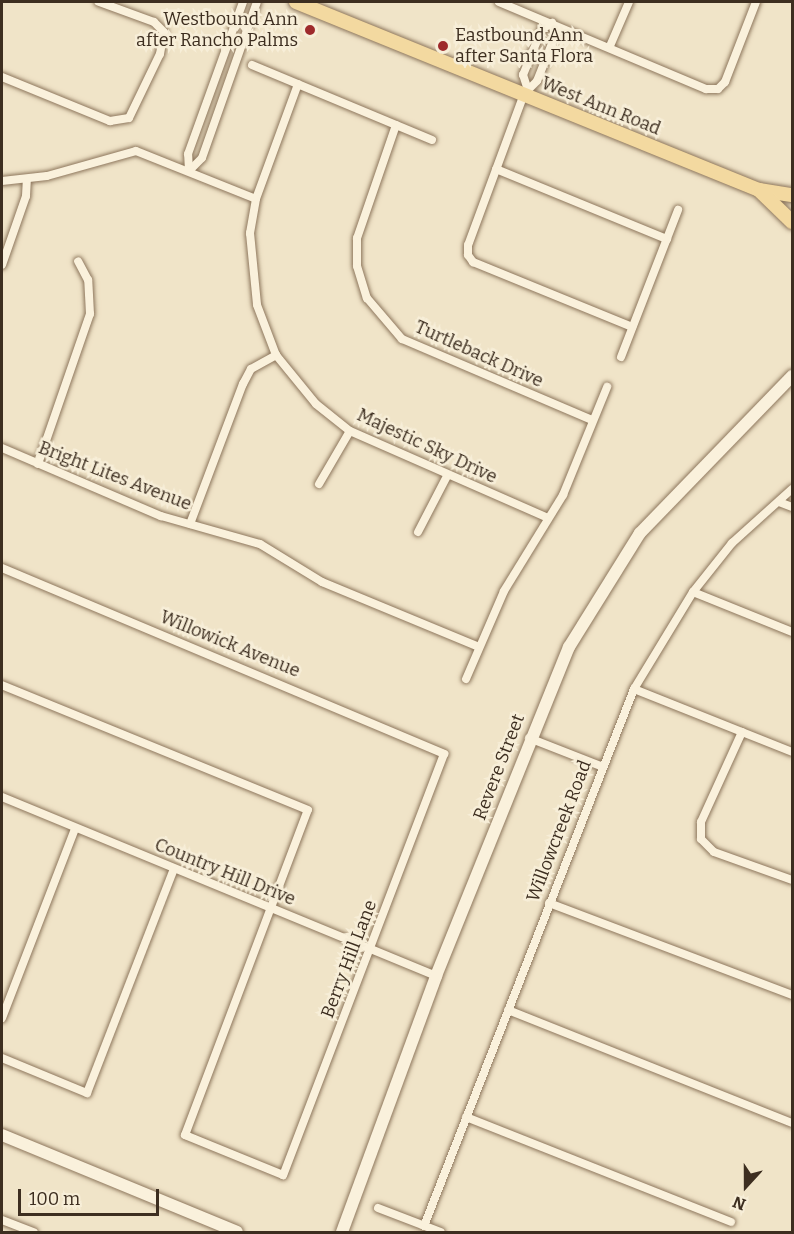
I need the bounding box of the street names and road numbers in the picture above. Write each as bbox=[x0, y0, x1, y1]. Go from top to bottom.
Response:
street label: West Ann Road bbox=[538, 72, 664, 140]
street label: Turtleback Drive bbox=[412, 316, 546, 392]
street label: Majestic Sky Drive bbox=[354, 404, 500, 488]
street label: Bright Lites Avenue bbox=[35, 437, 195, 515]
street label: Willowick Avenue bbox=[157, 606, 303, 682]
street label: Revere Street bbox=[469, 711, 529, 823]
street label: Willowcreek Road bbox=[522, 757, 596, 905]
street label: Country Hill Drive bbox=[151, 834, 299, 910]
street label: Berry Hill Lane bbox=[317, 897, 381, 1021]

